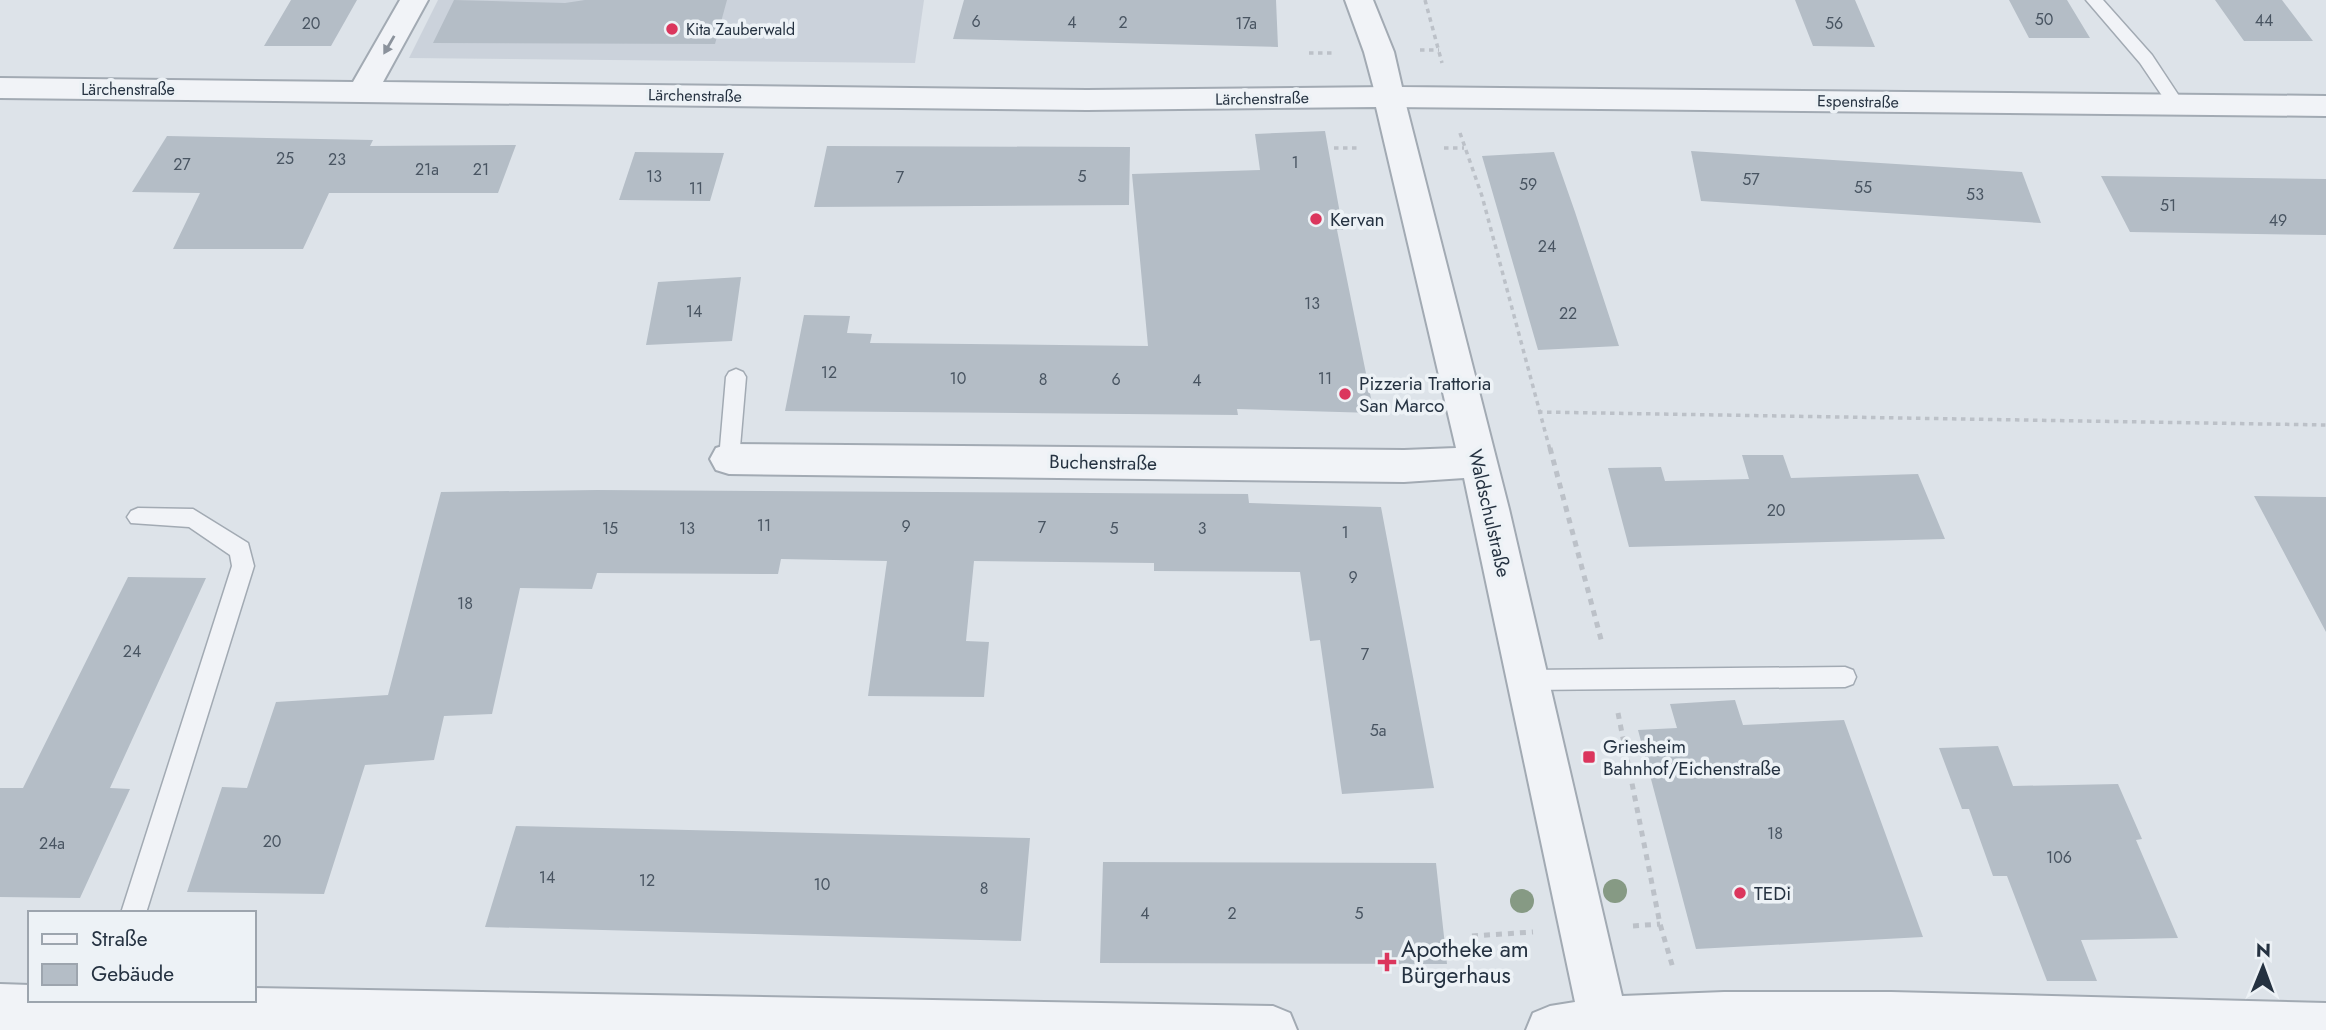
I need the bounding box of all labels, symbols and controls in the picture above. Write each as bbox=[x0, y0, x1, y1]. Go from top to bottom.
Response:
house number: 50 bbox=[2035, 8, 2053, 31]
house number: 44 bbox=[2255, 9, 2273, 32]
house number: 6 bbox=[971, 10, 981, 33]
house number: 4 bbox=[1067, 11, 1077, 34]
house number: 2 bbox=[1118, 11, 1128, 34]
house number: 20 bbox=[302, 12, 320, 35]
house number: 17a bbox=[1235, 12, 1257, 35]
house number: 56 bbox=[1825, 12, 1843, 35]
place label: Kita Zauberwald bbox=[686, 18, 795, 41]
marker: Kita Zauberwald bbox=[664, 21, 680, 37]
one-way arrow bbox=[383, 36, 395, 55]
street label: Lärchenstraße bbox=[81, 78, 175, 101]
street label: Lärchenstraße bbox=[648, 83, 742, 108]
street label: Lärchenstraße bbox=[1215, 86, 1309, 111]
street label: Espenstraße bbox=[1817, 89, 1899, 114]
house number: 25 bbox=[276, 147, 294, 170]
house number: 23 bbox=[328, 148, 346, 171]
house number: 1 bbox=[1291, 151, 1299, 174]
house number: 27 bbox=[173, 153, 191, 176]
house number: 21a bbox=[415, 158, 439, 181]
house number: 21 bbox=[473, 158, 489, 181]
house number: 13 bbox=[646, 165, 662, 188]
house number: 5 bbox=[1077, 165, 1087, 188]
house number: 7 bbox=[896, 166, 905, 189]
house number: 57 bbox=[1742, 168, 1760, 191]
house number: 59 bbox=[1519, 173, 1537, 196]
house number: 55 bbox=[1854, 176, 1872, 199]
house number: 11 bbox=[689, 177, 703, 200]
house number: 53 bbox=[1966, 183, 1984, 206]
house number: 51 bbox=[2160, 194, 2176, 217]
place label: Kervan bbox=[1330, 206, 1385, 233]
house number: 49 bbox=[2269, 209, 2287, 232]
marker: Kervan bbox=[1308, 211, 1324, 227]
house number: 24 bbox=[1538, 235, 1556, 258]
house number: 13 bbox=[1304, 292, 1320, 315]
house number: 14 bbox=[686, 300, 702, 323]
house number: 22 bbox=[1559, 302, 1577, 325]
house number: 12 bbox=[821, 361, 837, 384]
house number: 10 bbox=[950, 367, 966, 390]
house number: 11 bbox=[1318, 367, 1332, 390]
house number: 8 bbox=[1039, 368, 1047, 391]
house number: 6 bbox=[1111, 368, 1121, 391]
house number: 4 bbox=[1192, 369, 1202, 392]
place label: Pizzeria Trattoria San Marco bbox=[1359, 370, 1491, 419]
marker: Pizzeria Trattoria San Marco bbox=[1337, 386, 1353, 402]
street label: Waldschulstraße bbox=[1462, 446, 1517, 580]
street label: Buchenstraße bbox=[1049, 448, 1157, 477]
house number: 20 bbox=[1767, 499, 1785, 522]
house number: 11 bbox=[757, 514, 771, 537]
house number: 9 bbox=[901, 515, 911, 538]
house number: 7 bbox=[1038, 516, 1047, 539]
house number: 15 bbox=[602, 517, 618, 540]
house number: 13 bbox=[679, 517, 695, 540]
house number: 5 bbox=[1109, 517, 1119, 540]
house number: 3 bbox=[1198, 517, 1207, 540]
house number: 1 bbox=[1341, 521, 1349, 544]
house number: 9 bbox=[1348, 566, 1358, 589]
house number: 18 bbox=[457, 592, 473, 615]
house number: 24 bbox=[123, 640, 141, 663]
house number: 7 bbox=[1361, 643, 1370, 666]
house number: 5a bbox=[1370, 719, 1386, 742]
place label: Griesheim Bahnhof/Eichenstraße bbox=[1603, 733, 1781, 782]
marker: Griesheim Bahnhof/Eichenstraße bbox=[1581, 749, 1597, 765]
house number: 18 bbox=[1767, 822, 1783, 845]
house number: 20 bbox=[263, 830, 281, 853]
house number: 24a bbox=[39, 832, 65, 855]
house number: 106 bbox=[2046, 846, 2072, 869]
house number: 14 bbox=[539, 866, 555, 889]
house number: 12 bbox=[639, 869, 655, 892]
house number: 10 bbox=[814, 873, 830, 896]
house number: 8 bbox=[980, 877, 988, 900]
place label: TEDi bbox=[1754, 880, 1791, 907]
marker: TEDi bbox=[1732, 885, 1748, 901]
house number: 4 bbox=[1140, 902, 1150, 925]
house number: 2 bbox=[1227, 902, 1237, 925]
house number: 5 bbox=[1354, 902, 1364, 925]
legend bbox=[28, 911, 256, 1002]
text: Straße bbox=[91, 924, 148, 954]
place label: Apotheke am Bürgerhaus bbox=[1401, 932, 1529, 992]
north arrow bbox=[2228, 932, 2298, 1002]
text: N bbox=[2256, 937, 2271, 964]
marker: Apotheke am Bürgerhaus bbox=[1379, 954, 1395, 970]
text: Gebäude bbox=[91, 959, 174, 989]

